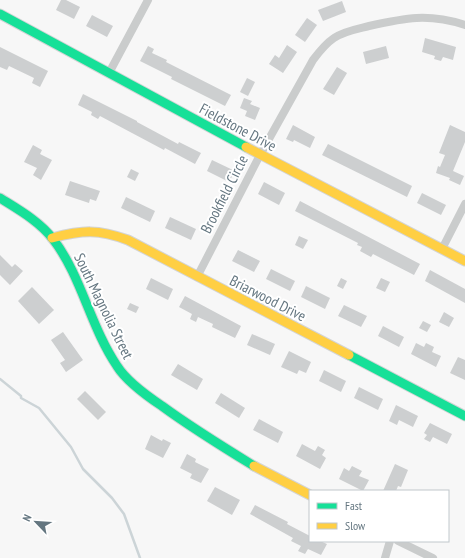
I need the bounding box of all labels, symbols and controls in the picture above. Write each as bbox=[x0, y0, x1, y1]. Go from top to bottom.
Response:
street label: Fieldstone Drive bbox=[196, 99, 280, 155]
street label: Brookfield Circle bbox=[196, 152, 252, 236]
street label: South Magnolia Street bbox=[70, 250, 138, 362]
street label: Briarwood Drive bbox=[227, 271, 309, 325]
legend bbox=[309, 490, 449, 542]
text: Fast bbox=[345, 498, 363, 513]
north arrow bbox=[16, 502, 56, 542]
text: N bbox=[19, 512, 35, 523]
text: Slow bbox=[345, 518, 366, 533]

